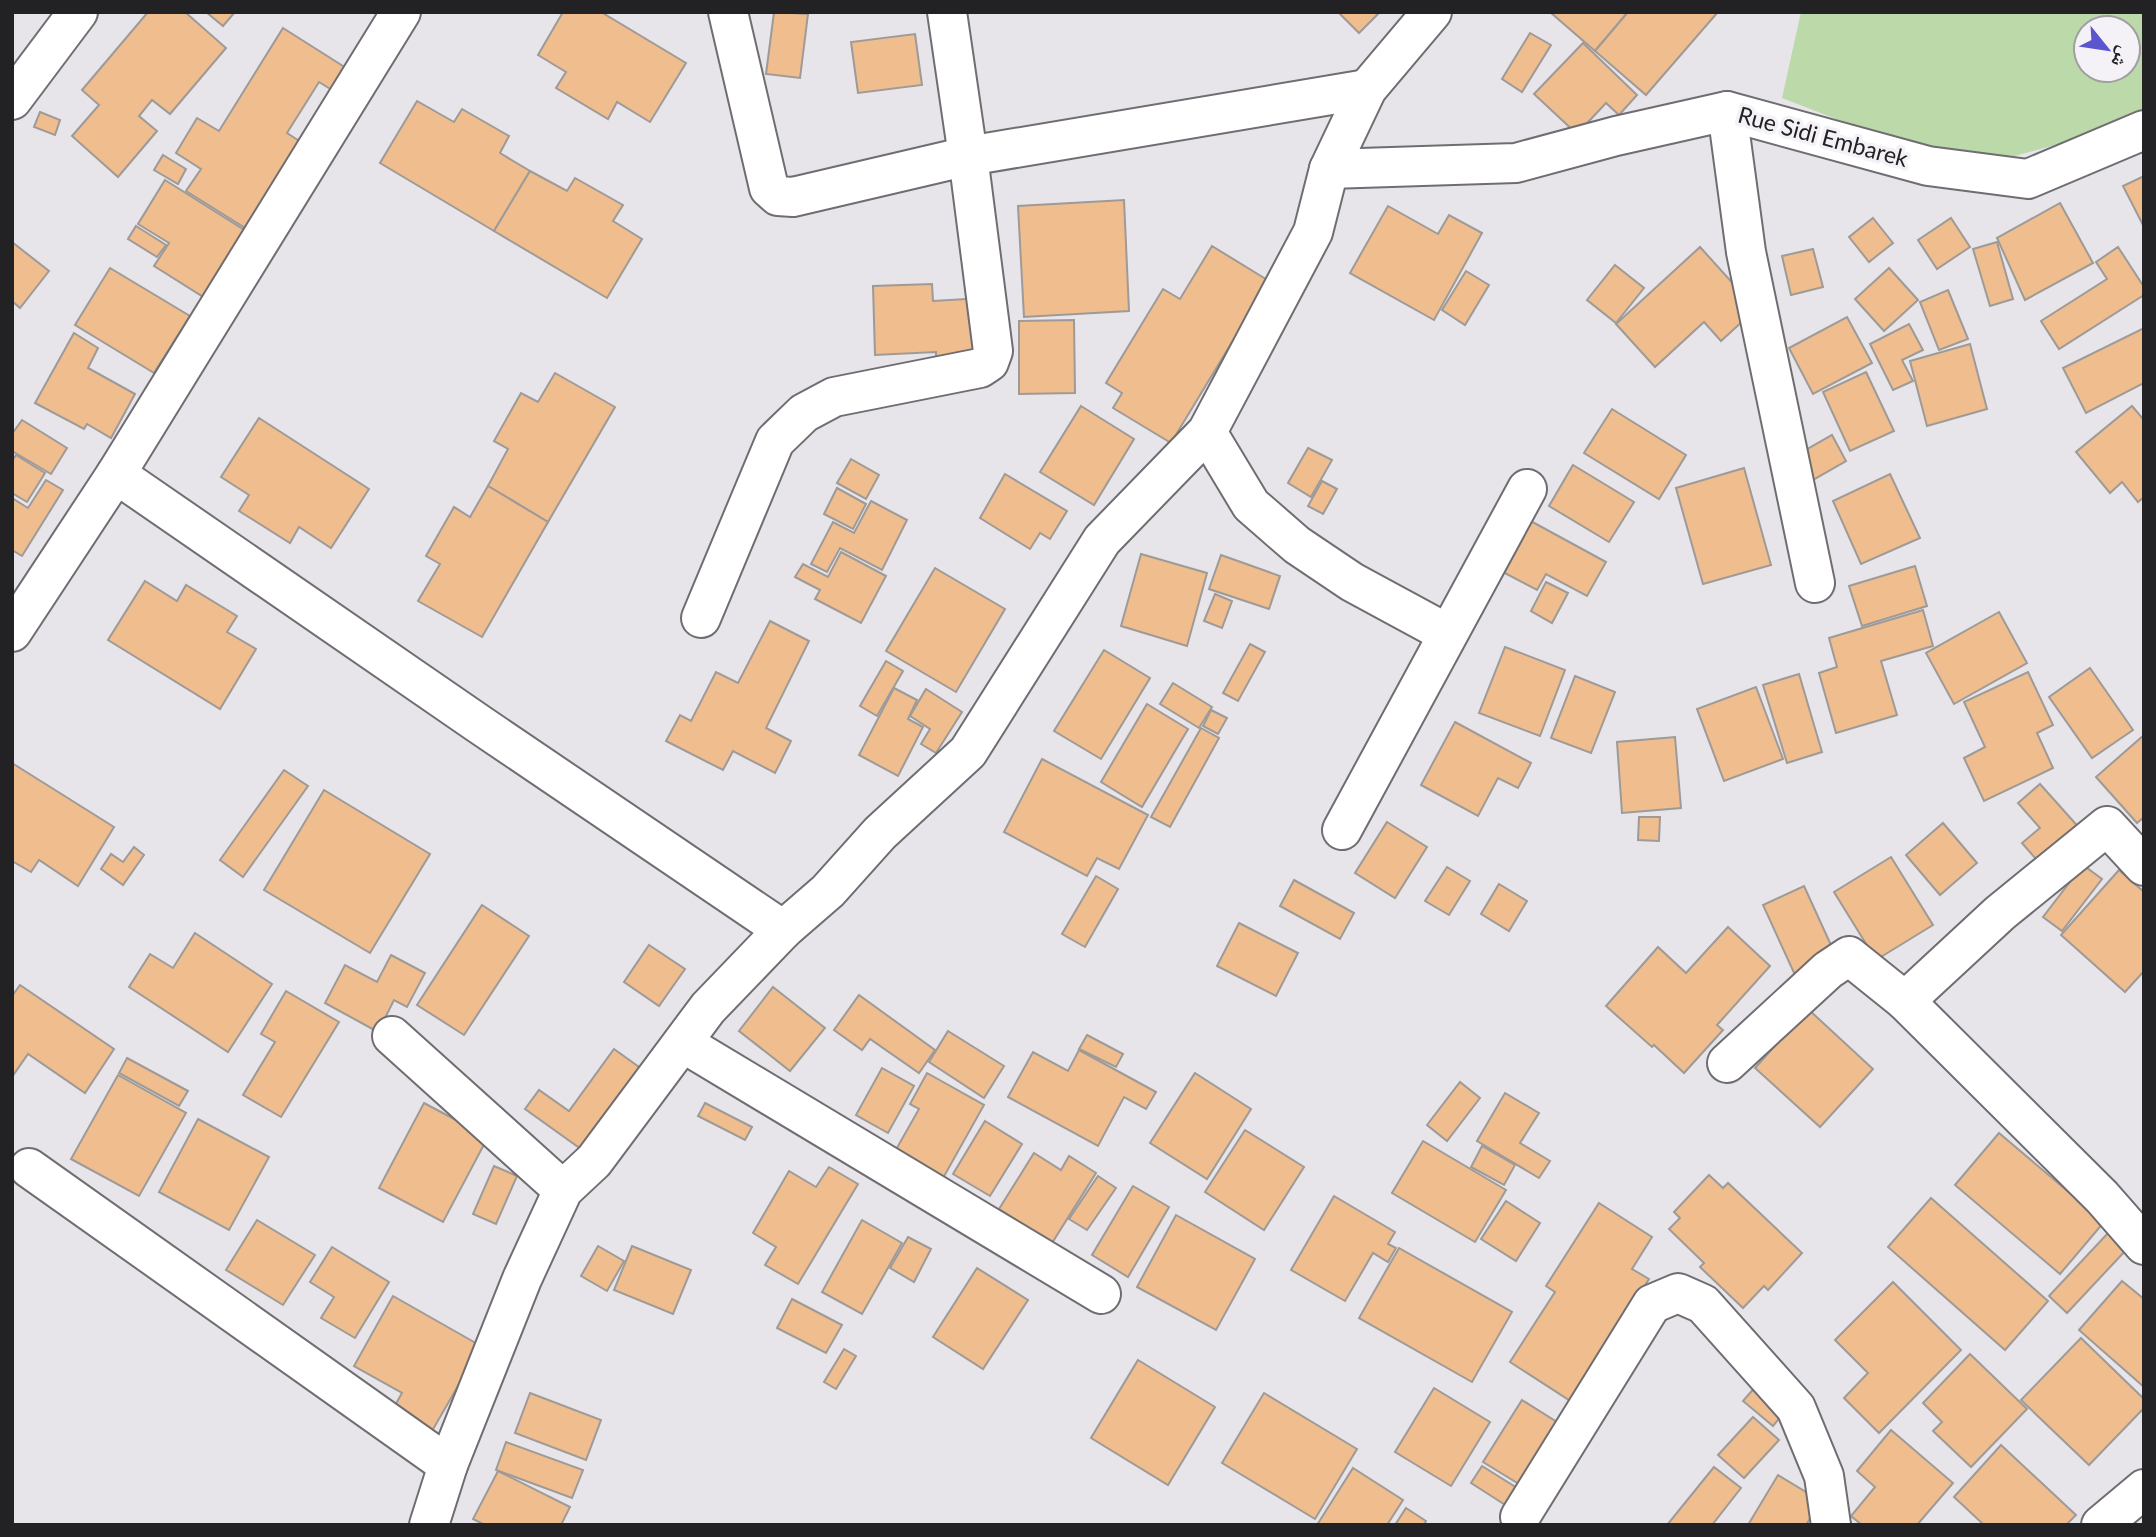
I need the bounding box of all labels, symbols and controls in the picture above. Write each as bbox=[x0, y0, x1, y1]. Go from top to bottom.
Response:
north arrow bbox=[2072, 14, 2142, 84]
text: ش bbox=[2106, 43, 2137, 72]
street label: Rue Sidi Embarek bbox=[1735, 100, 1912, 172]

